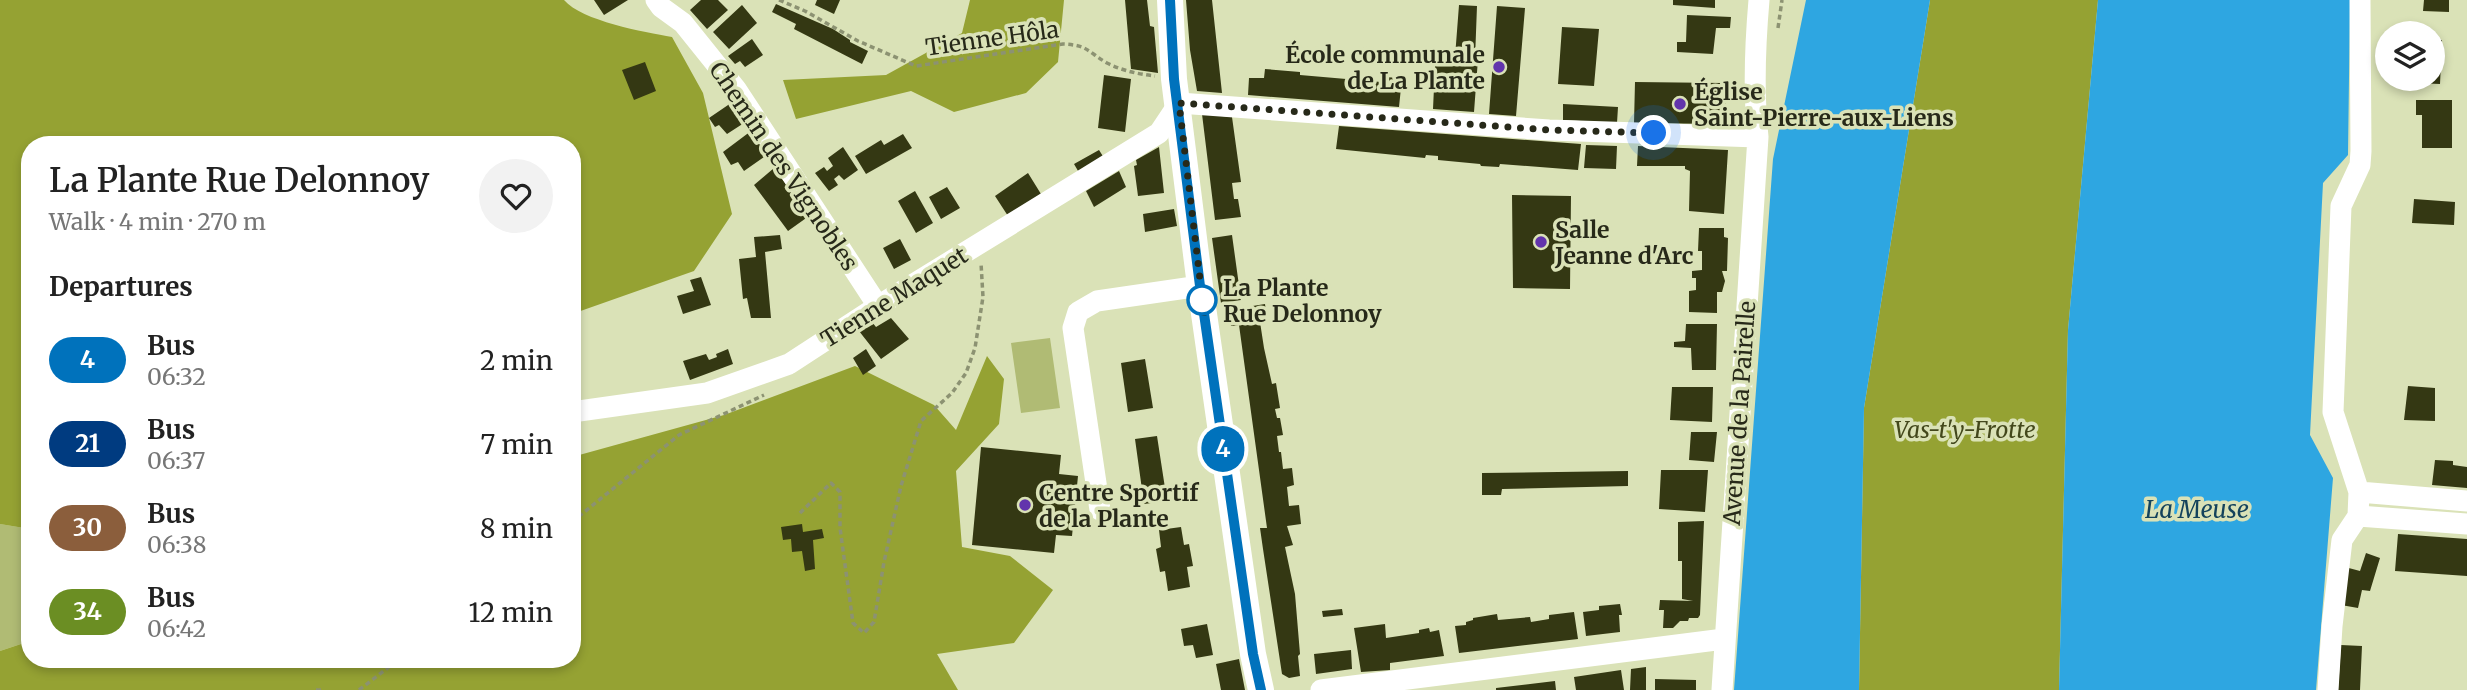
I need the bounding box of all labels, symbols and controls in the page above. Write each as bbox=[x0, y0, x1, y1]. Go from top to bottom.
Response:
street label: Tienne Hôla bbox=[924, 14, 1060, 62]
map controls bbox=[2375, 21, 2445, 91]
button: layers bbox=[2375, 21, 2445, 91]
place label: École communale de La Plante bbox=[1285, 40, 1485, 95]
street label: Chemin des Vignobles bbox=[703, 56, 865, 276]
marker: École communale de La Plante bbox=[1491, 59, 1507, 75]
place label: Église Saint-Pierre-aux-Liens bbox=[1694, 77, 1954, 132]
marker: Église Saint-Pierre-aux-Liens bbox=[1672, 96, 1688, 112]
your location bbox=[1636, 115, 1671, 150]
button: heart bbox=[479, 159, 553, 233]
text: La Plante Rue Delonnoy bbox=[49, 160, 429, 201]
text: Walk · 4 min · 270 m bbox=[49, 207, 266, 236]
place label: Salle Jeanne d'Arc bbox=[1554, 215, 1694, 270]
marker: Salle Jeanne d'Arc bbox=[1533, 234, 1549, 250]
street label: Tienne Maquet bbox=[815, 240, 973, 354]
text: Departures bbox=[49, 270, 193, 303]
place label: La Plante Rue Delonnoy bbox=[1223, 273, 1382, 328]
marker: La Plante Rue Delonnoy bbox=[1187, 285, 1217, 315]
street label: Avenue de la Pairelle bbox=[1717, 300, 1761, 527]
text: Bus bbox=[147, 329, 195, 362]
text: 4 bbox=[80, 344, 95, 375]
text: 2 min bbox=[480, 344, 553, 377]
text: 06:32 bbox=[147, 362, 206, 391]
text: Bus bbox=[147, 413, 195, 446]
park label: Vas-t'y-Frotte bbox=[1894, 415, 2036, 444]
line badge: 4 bbox=[1200, 426, 1246, 472]
text: 21 bbox=[75, 428, 100, 459]
text: 7 min bbox=[481, 428, 553, 461]
text: 4 bbox=[1215, 433, 1231, 464]
text: 06:37 bbox=[147, 446, 205, 475]
place label: Centre Sportif de la Plante bbox=[1039, 478, 1199, 533]
water label: La Meuse bbox=[2145, 494, 2249, 525]
text: Bus bbox=[147, 497, 195, 530]
marker: Centre Sportif de la Plante bbox=[1017, 497, 1033, 513]
text: 30 bbox=[73, 512, 102, 543]
text: 8 min bbox=[480, 512, 553, 545]
text: 06:38 bbox=[147, 530, 206, 559]
text: Bus bbox=[147, 581, 195, 614]
text: 34 bbox=[73, 596, 102, 627]
text: 12 min bbox=[469, 596, 553, 629]
text: 06:42 bbox=[147, 614, 206, 643]

